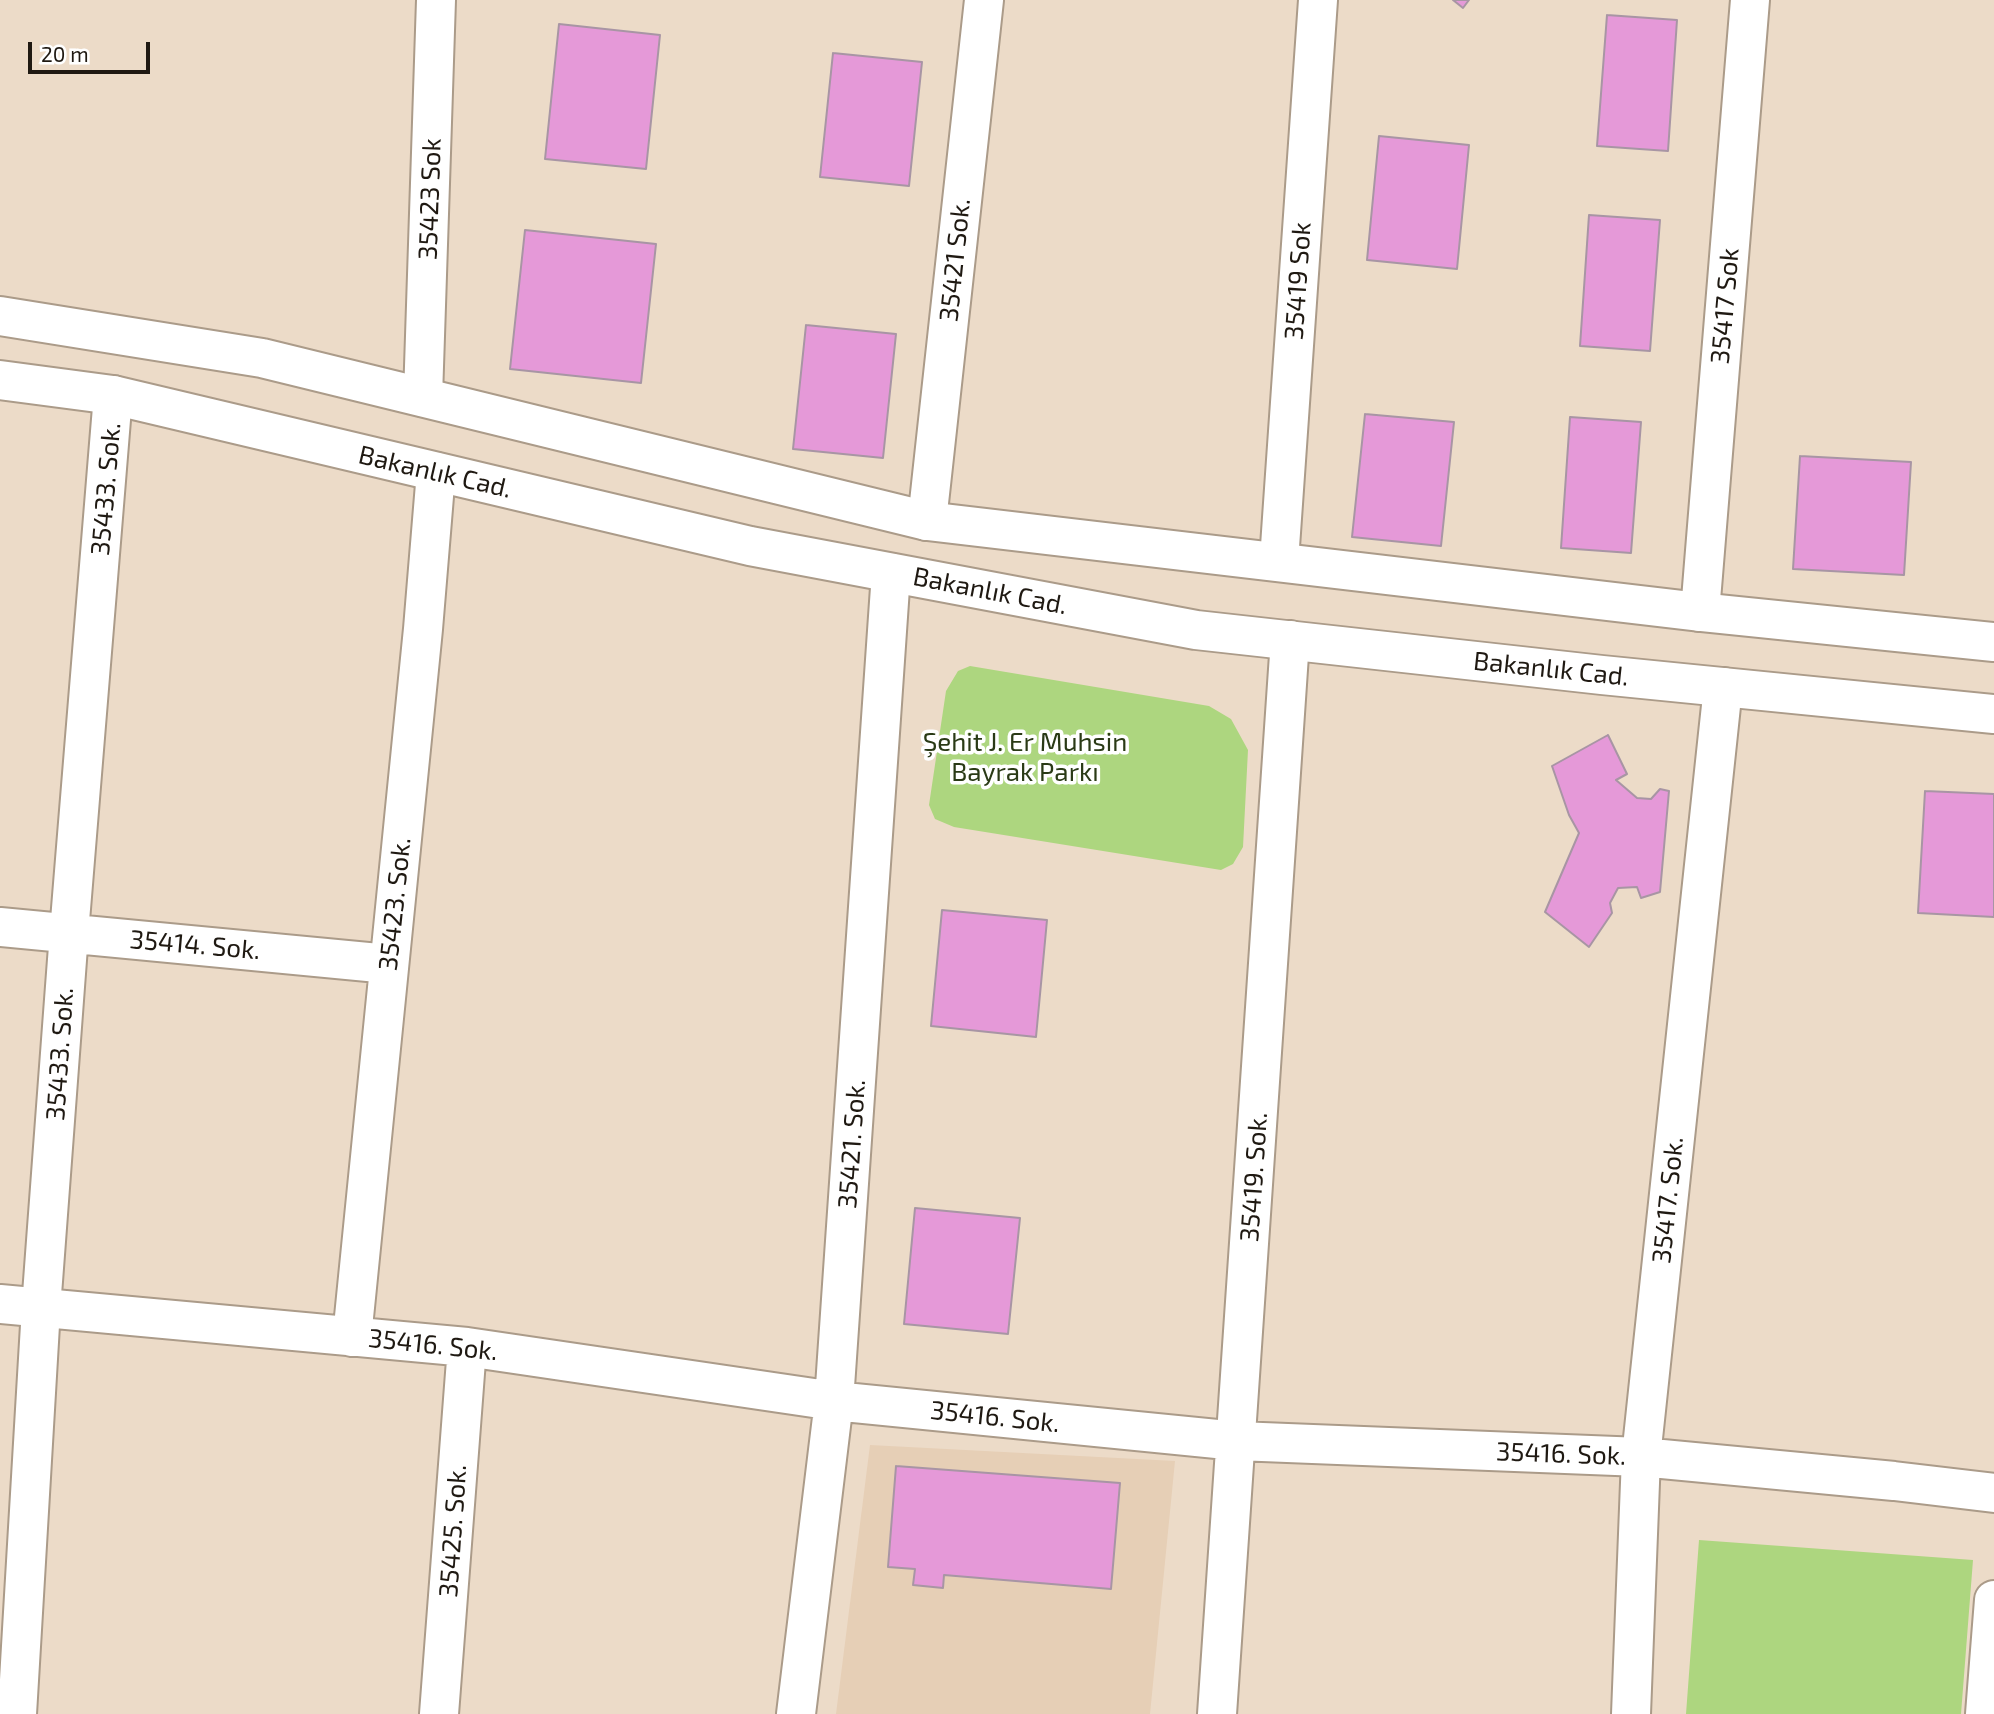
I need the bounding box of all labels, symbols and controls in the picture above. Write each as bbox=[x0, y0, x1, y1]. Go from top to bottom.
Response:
scale bar bbox=[32, 28, 154, 72]
text: 20 m bbox=[41, 41, 89, 66]
street label: 35423 Sok bbox=[412, 138, 448, 260]
street label: 35421 Sok. bbox=[933, 197, 977, 323]
street label: 35419 Sok bbox=[1278, 221, 1318, 341]
street label: 35417 Sok bbox=[1704, 247, 1746, 365]
street label: 35433. Sok. bbox=[85, 421, 127, 557]
street label: Bakanlık Cad. bbox=[355, 439, 515, 505]
street label: Bakanlık Cad. bbox=[910, 561, 1070, 621]
street label: Bakanlık Cad. bbox=[1472, 645, 1630, 693]
park label: Şehit J. Er Muhsin Bayrak Parkı bbox=[923, 726, 1127, 788]
street label: 35423. Sok. bbox=[372, 836, 418, 972]
street label: 35414. Sok. bbox=[128, 924, 262, 966]
street label: 35433. Sok. bbox=[40, 986, 80, 1122]
street label: 35421. Sok. bbox=[832, 1078, 872, 1210]
street label: 35419. Sok. bbox=[1234, 1111, 1274, 1243]
street label: 35417. Sok. bbox=[1646, 1135, 1690, 1265]
street label: 35416. Sok. bbox=[367, 1323, 499, 1367]
street label: 35416. Sok. bbox=[929, 1395, 1061, 1439]
street label: 35416. Sok. bbox=[1496, 1436, 1626, 1472]
street label: 35425. Sok. bbox=[433, 1463, 473, 1599]

